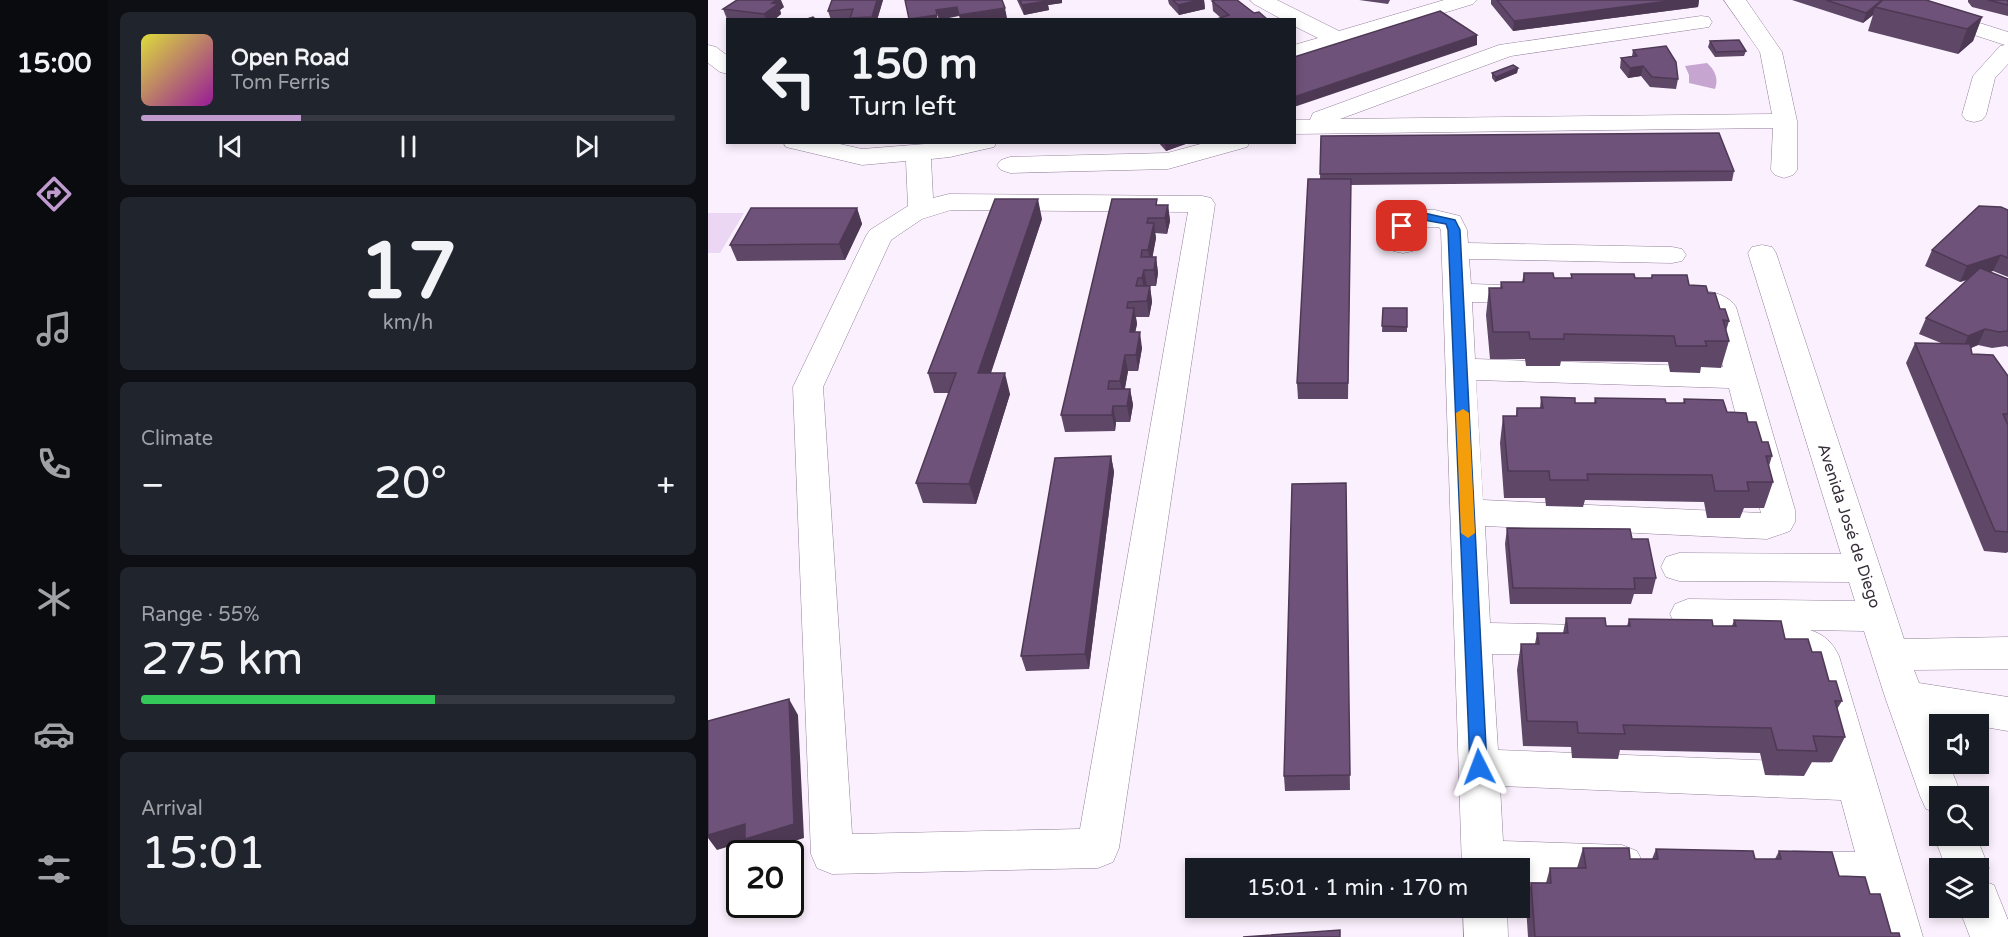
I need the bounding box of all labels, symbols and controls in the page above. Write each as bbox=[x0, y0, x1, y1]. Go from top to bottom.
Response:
text: 150 m bbox=[849, 39, 978, 90]
icon: left bbox=[750, 42, 828, 120]
text: Open Road bbox=[231, 45, 349, 71]
text: 15:00 bbox=[17, 47, 91, 80]
text: Tom Ferris bbox=[231, 71, 330, 95]
text: Turn left bbox=[849, 90, 956, 123]
icon: previous bbox=[214, 130, 247, 163]
icon: pause bbox=[392, 130, 425, 163]
icon: next bbox=[570, 130, 603, 163]
icon: directions bbox=[33, 173, 75, 215]
pin bbox=[1376, 200, 1427, 251]
icon: arrive bbox=[1385, 209, 1418, 242]
text: 17 bbox=[359, 225, 457, 319]
icon: music bbox=[33, 308, 75, 350]
text: km/h bbox=[383, 311, 433, 335]
text: Climate bbox=[141, 427, 213, 451]
street label: Avenida José de Diego bbox=[1813, 441, 1885, 611]
icon: phone bbox=[33, 443, 75, 485]
text: 20° bbox=[374, 457, 447, 511]
text: − bbox=[141, 466, 165, 505]
text: + bbox=[656, 466, 675, 505]
icon: climate bbox=[33, 578, 75, 620]
text: Range · 55% bbox=[141, 603, 260, 627]
text: 275 km bbox=[141, 633, 303, 687]
icon: car bbox=[33, 713, 75, 755]
map controls bbox=[1929, 714, 1989, 918]
button: sound bbox=[1929, 714, 1989, 774]
position arrow bbox=[1447, 735, 1511, 799]
button: search bbox=[1929, 786, 1989, 846]
text: Arrival bbox=[141, 797, 203, 821]
text: 15:01 bbox=[141, 827, 266, 881]
speed limit sign: 20 bbox=[726, 840, 804, 918]
icon: filters bbox=[33, 848, 75, 890]
button: layers bbox=[1929, 858, 1989, 918]
text: 15:01 · 1 min · 170 m bbox=[1247, 875, 1468, 901]

